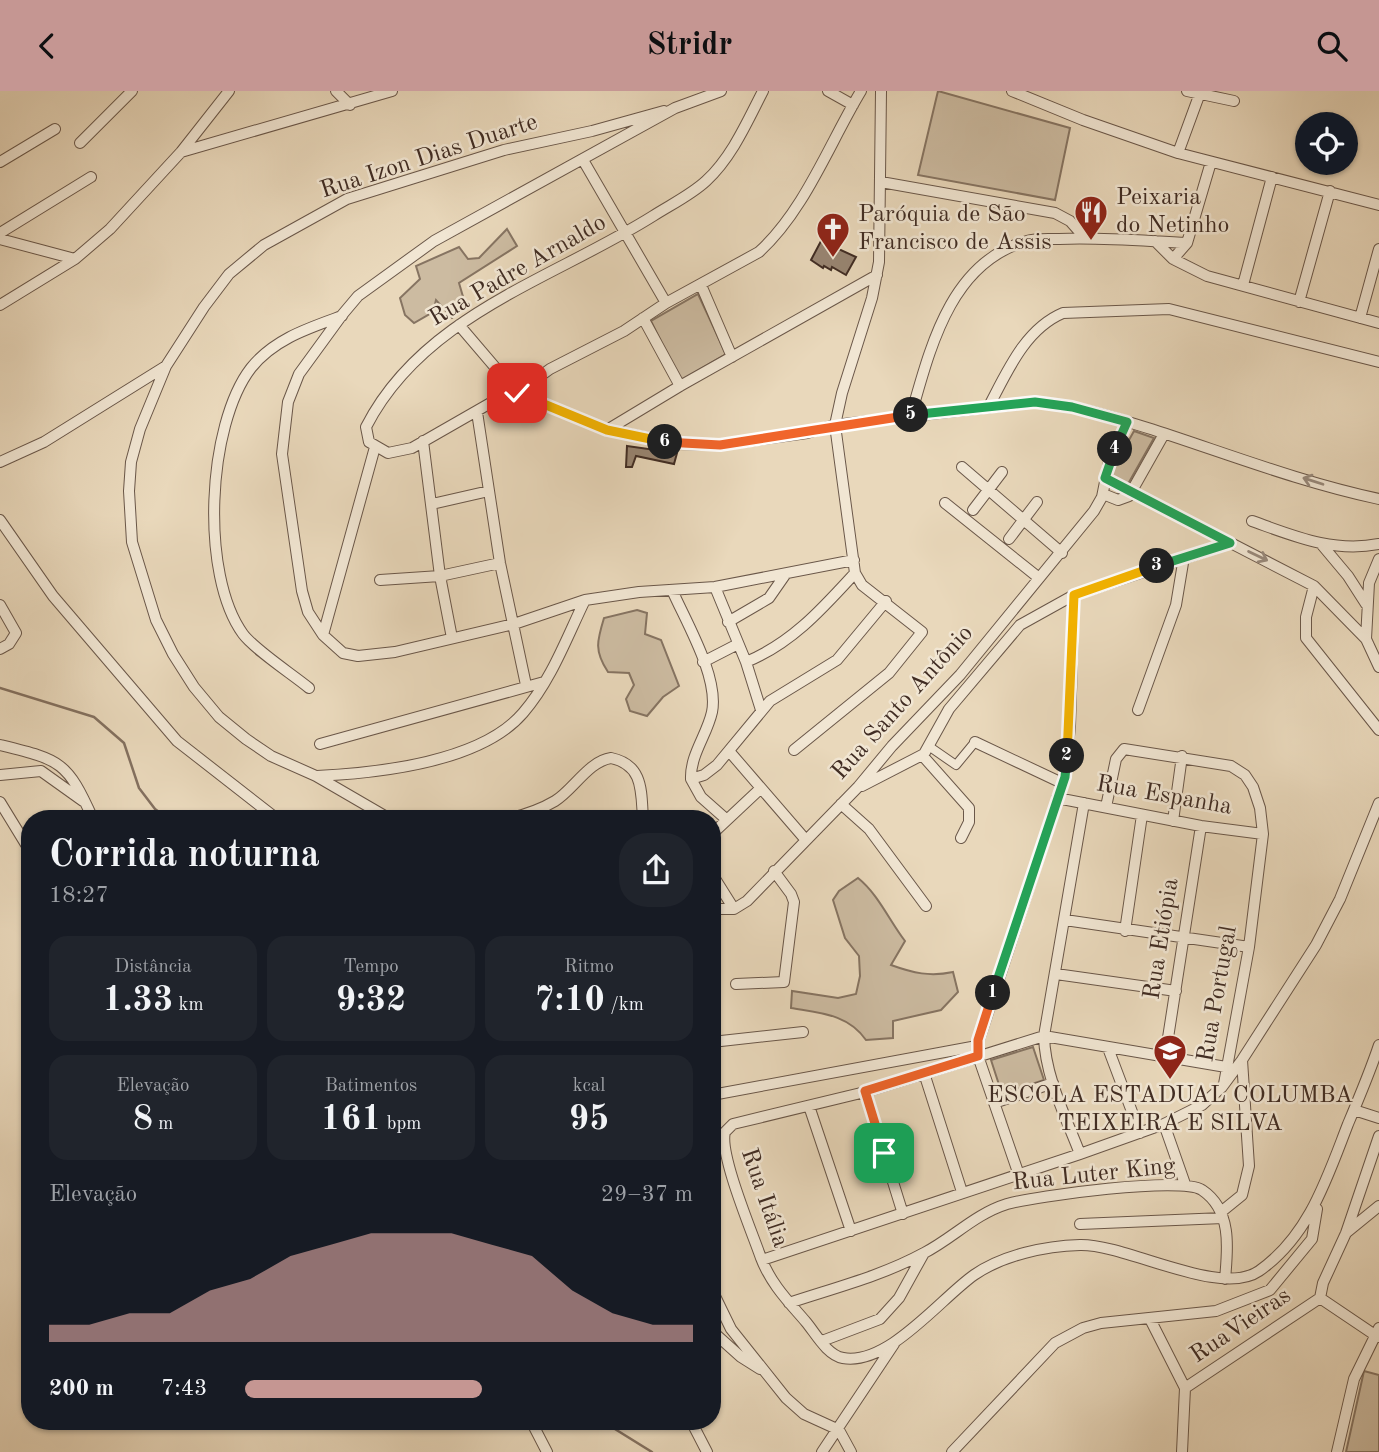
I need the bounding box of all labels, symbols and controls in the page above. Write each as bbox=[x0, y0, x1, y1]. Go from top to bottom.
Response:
icon: back bbox=[28, 27, 66, 65]
icon: search bbox=[1313, 27, 1351, 65]
text: Stridr bbox=[647, 30, 732, 62]
street label: Rua Izon Dias Duarte bbox=[317, 111, 541, 203]
map controls bbox=[1295, 112, 1358, 175]
button: locate bbox=[1295, 112, 1358, 175]
place label: Peixaria do Netinho bbox=[1116, 186, 1229, 238]
restaurant icon: Peixaria do Netinho bbox=[1072, 193, 1110, 242]
place label: Paróquia de São Francisco de Assis bbox=[858, 203, 1052, 255]
church icon: Paróquia de São Francisco de Assis bbox=[814, 210, 852, 259]
street label: Rua Padre Arnaldo bbox=[426, 211, 610, 331]
pin bbox=[487, 363, 547, 423]
icon: check bbox=[498, 374, 536, 412]
pin: 5 bbox=[894, 397, 928, 433]
text: 5 bbox=[905, 405, 916, 424]
pin: 6 bbox=[648, 425, 682, 459]
pin: 4 bbox=[1098, 431, 1132, 467]
text: 6 bbox=[659, 432, 670, 451]
text: 4 bbox=[1109, 439, 1120, 458]
one-way arrow bbox=[1303, 474, 1325, 487]
pin: 3 bbox=[1140, 549, 1174, 583]
one-way arrow bbox=[1247, 550, 1268, 564]
text: 3 bbox=[1151, 556, 1162, 575]
street label: Rua Santo Antônio bbox=[828, 621, 978, 785]
pin: 2 bbox=[1050, 739, 1084, 773]
text: 2 bbox=[1061, 746, 1072, 765]
street label: Rua Espanha bbox=[1094, 772, 1234, 820]
button: share bbox=[619, 833, 693, 907]
text: Corrida noturna bbox=[49, 837, 320, 875]
street label: Rua Etiópia bbox=[1141, 876, 1183, 1001]
text: 18:27 bbox=[49, 884, 109, 907]
street label: Rua Portugal bbox=[1194, 924, 1242, 1064]
text: Distância bbox=[114, 958, 192, 977]
text: Tempo bbox=[343, 958, 399, 977]
text: Ritmo bbox=[564, 958, 614, 977]
pin: 1 bbox=[976, 975, 1010, 1011]
text: 1.33 bbox=[103, 983, 173, 1018]
text: 9:32 bbox=[336, 983, 406, 1018]
text: 7:10 bbox=[534, 983, 605, 1018]
text: 1 bbox=[987, 983, 998, 1002]
text: km bbox=[173, 996, 204, 1015]
text: /km bbox=[605, 996, 644, 1015]
school or university icon: ESCOLA ESTADUAL COLUMBA TEIXEIRA E SILVA bbox=[1151, 1032, 1189, 1081]
text: Elevação bbox=[117, 1077, 189, 1096]
text: Batimentos bbox=[325, 1077, 417, 1096]
text: kcal bbox=[573, 1077, 605, 1096]
place label: ESCOLA ESTADUAL COLUMBA TEIXEIRA E SILVA bbox=[987, 1084, 1353, 1136]
text: 8 bbox=[133, 1102, 153, 1137]
text: 161 bbox=[321, 1102, 381, 1137]
text: 95 bbox=[569, 1102, 609, 1137]
text: m bbox=[153, 1115, 173, 1134]
text: bpm bbox=[381, 1115, 421, 1134]
pin bbox=[854, 1123, 914, 1183]
icon: arrive bbox=[865, 1134, 903, 1172]
street label: Rua Itália bbox=[736, 1145, 792, 1251]
street label: Rua Luter King bbox=[1011, 1154, 1177, 1196]
text: Elevação bbox=[49, 1183, 137, 1206]
text: 29–37 m bbox=[601, 1183, 693, 1206]
street label: RuaVieiras bbox=[1186, 1284, 1296, 1368]
text: 200 m bbox=[49, 1377, 114, 1400]
text: 7:43 bbox=[161, 1377, 207, 1400]

